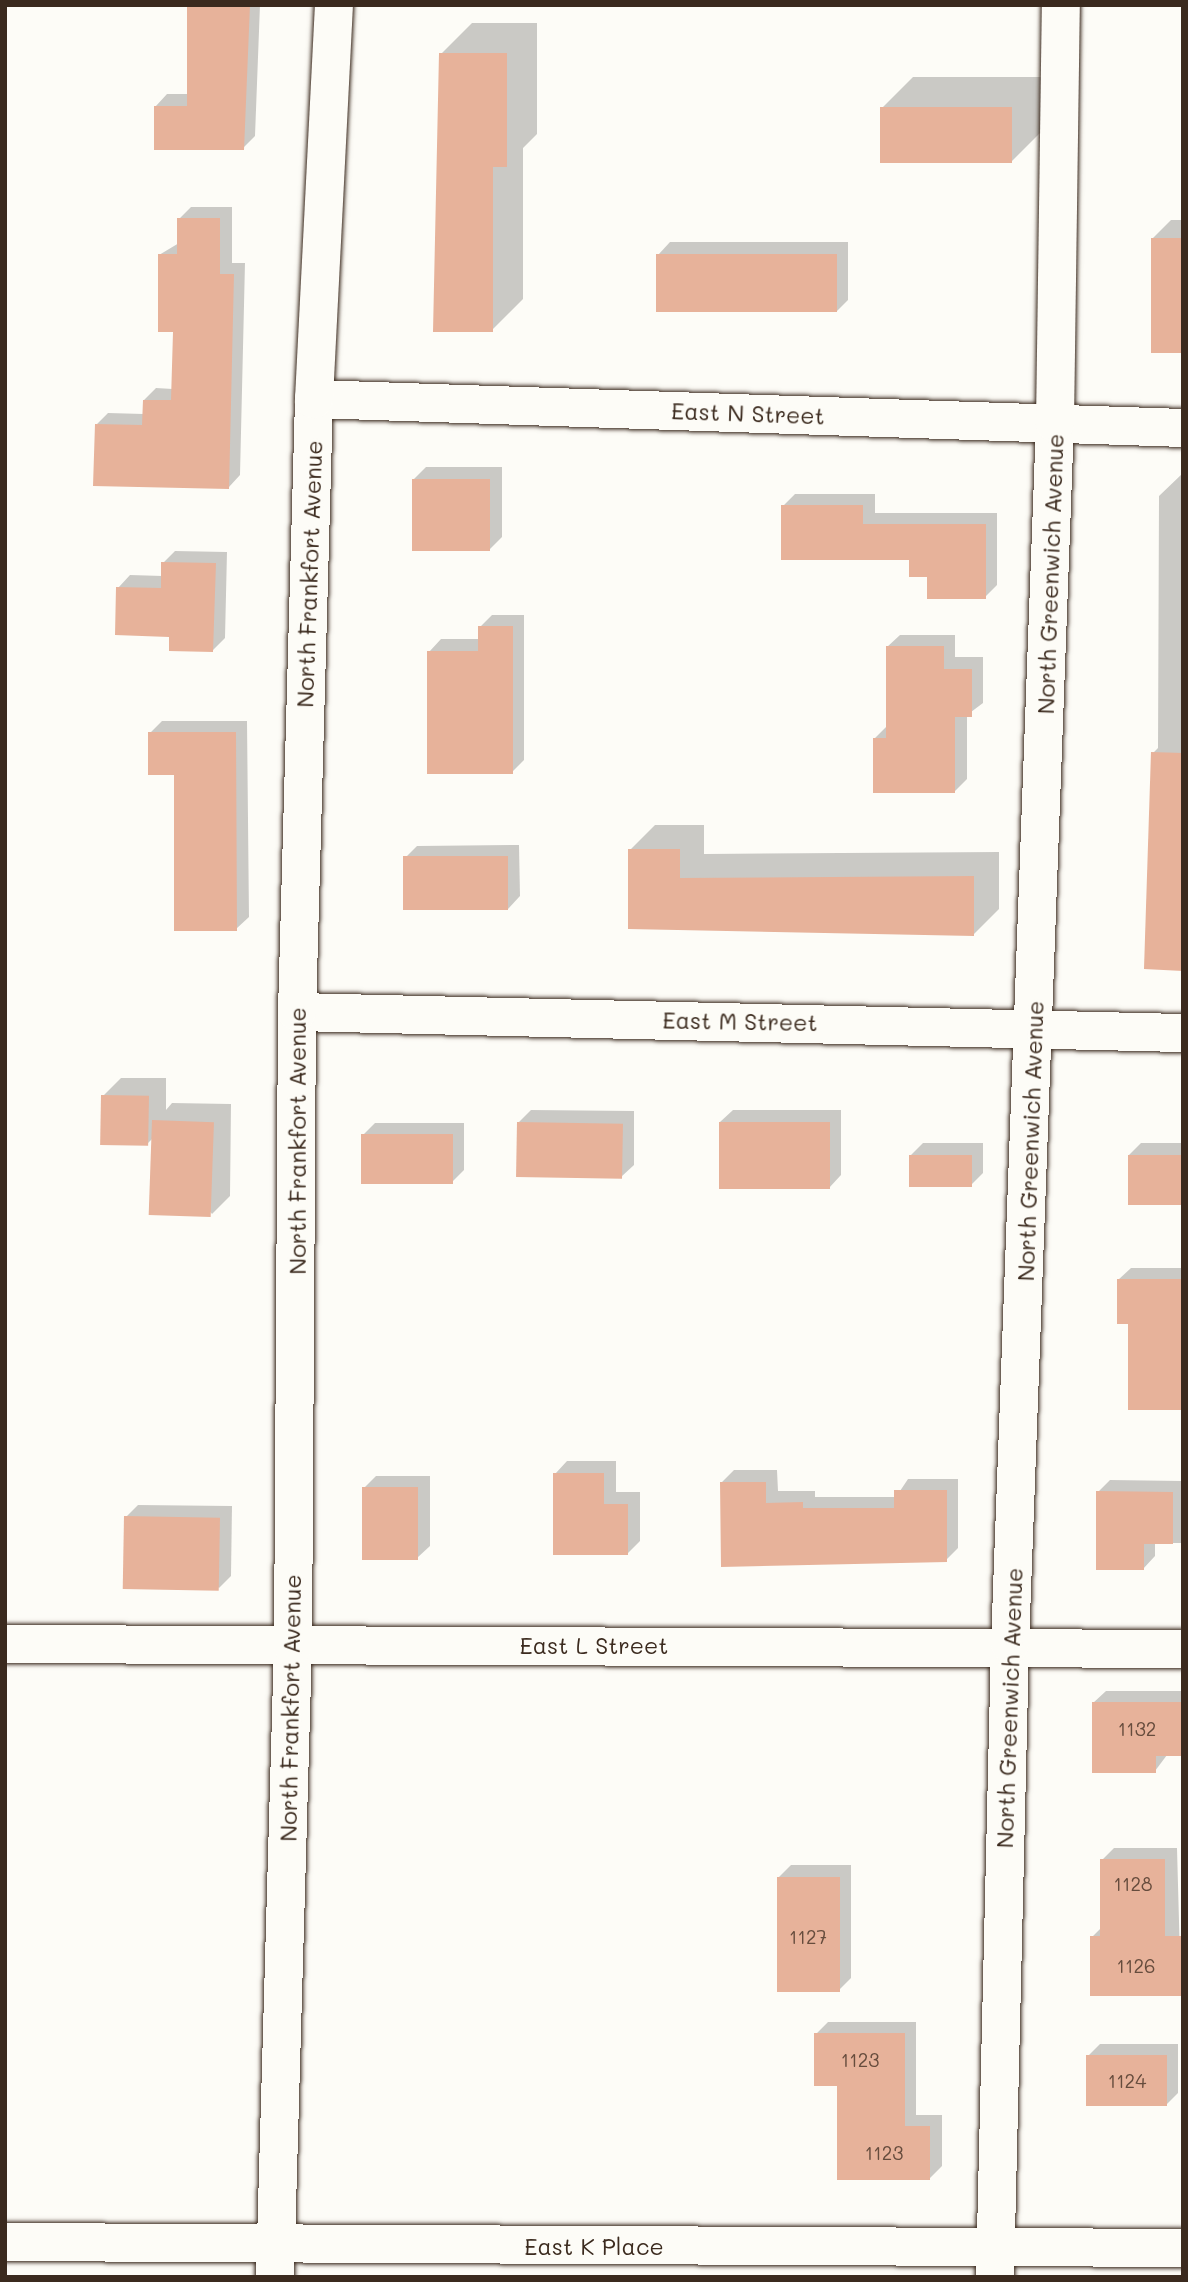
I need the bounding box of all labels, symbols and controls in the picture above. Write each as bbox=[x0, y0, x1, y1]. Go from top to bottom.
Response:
street label: East N Street bbox=[671, 397, 825, 429]
street label: North Greenwich Avenue bbox=[1031, 433, 1069, 715]
street label: North Frankfort Avenue bbox=[291, 440, 327, 708]
street label: North Greenwich Avenue bbox=[1011, 1000, 1049, 1282]
street label: East M Street bbox=[662, 1006, 818, 1036]
street label: North Frankfort Avenue bbox=[283, 1007, 311, 1275]
street label: North Greenwich Avenue bbox=[990, 1567, 1028, 1849]
street label: North Frankfort Avenue bbox=[274, 1574, 306, 1842]
street label: East L Street bbox=[520, 1631, 668, 1659]
house number: 1132 bbox=[1118, 1718, 1156, 1740]
house number: 1128 bbox=[1113, 1873, 1153, 1895]
house number: 1127 bbox=[789, 1926, 827, 1948]
house number: 1126 bbox=[1116, 1955, 1156, 1977]
house number: 1123 bbox=[841, 2049, 879, 2071]
house number: 1124 bbox=[1108, 2070, 1146, 2092]
house number: 1123 bbox=[865, 2142, 903, 2164]
street label: East K Place bbox=[524, 2232, 664, 2260]

